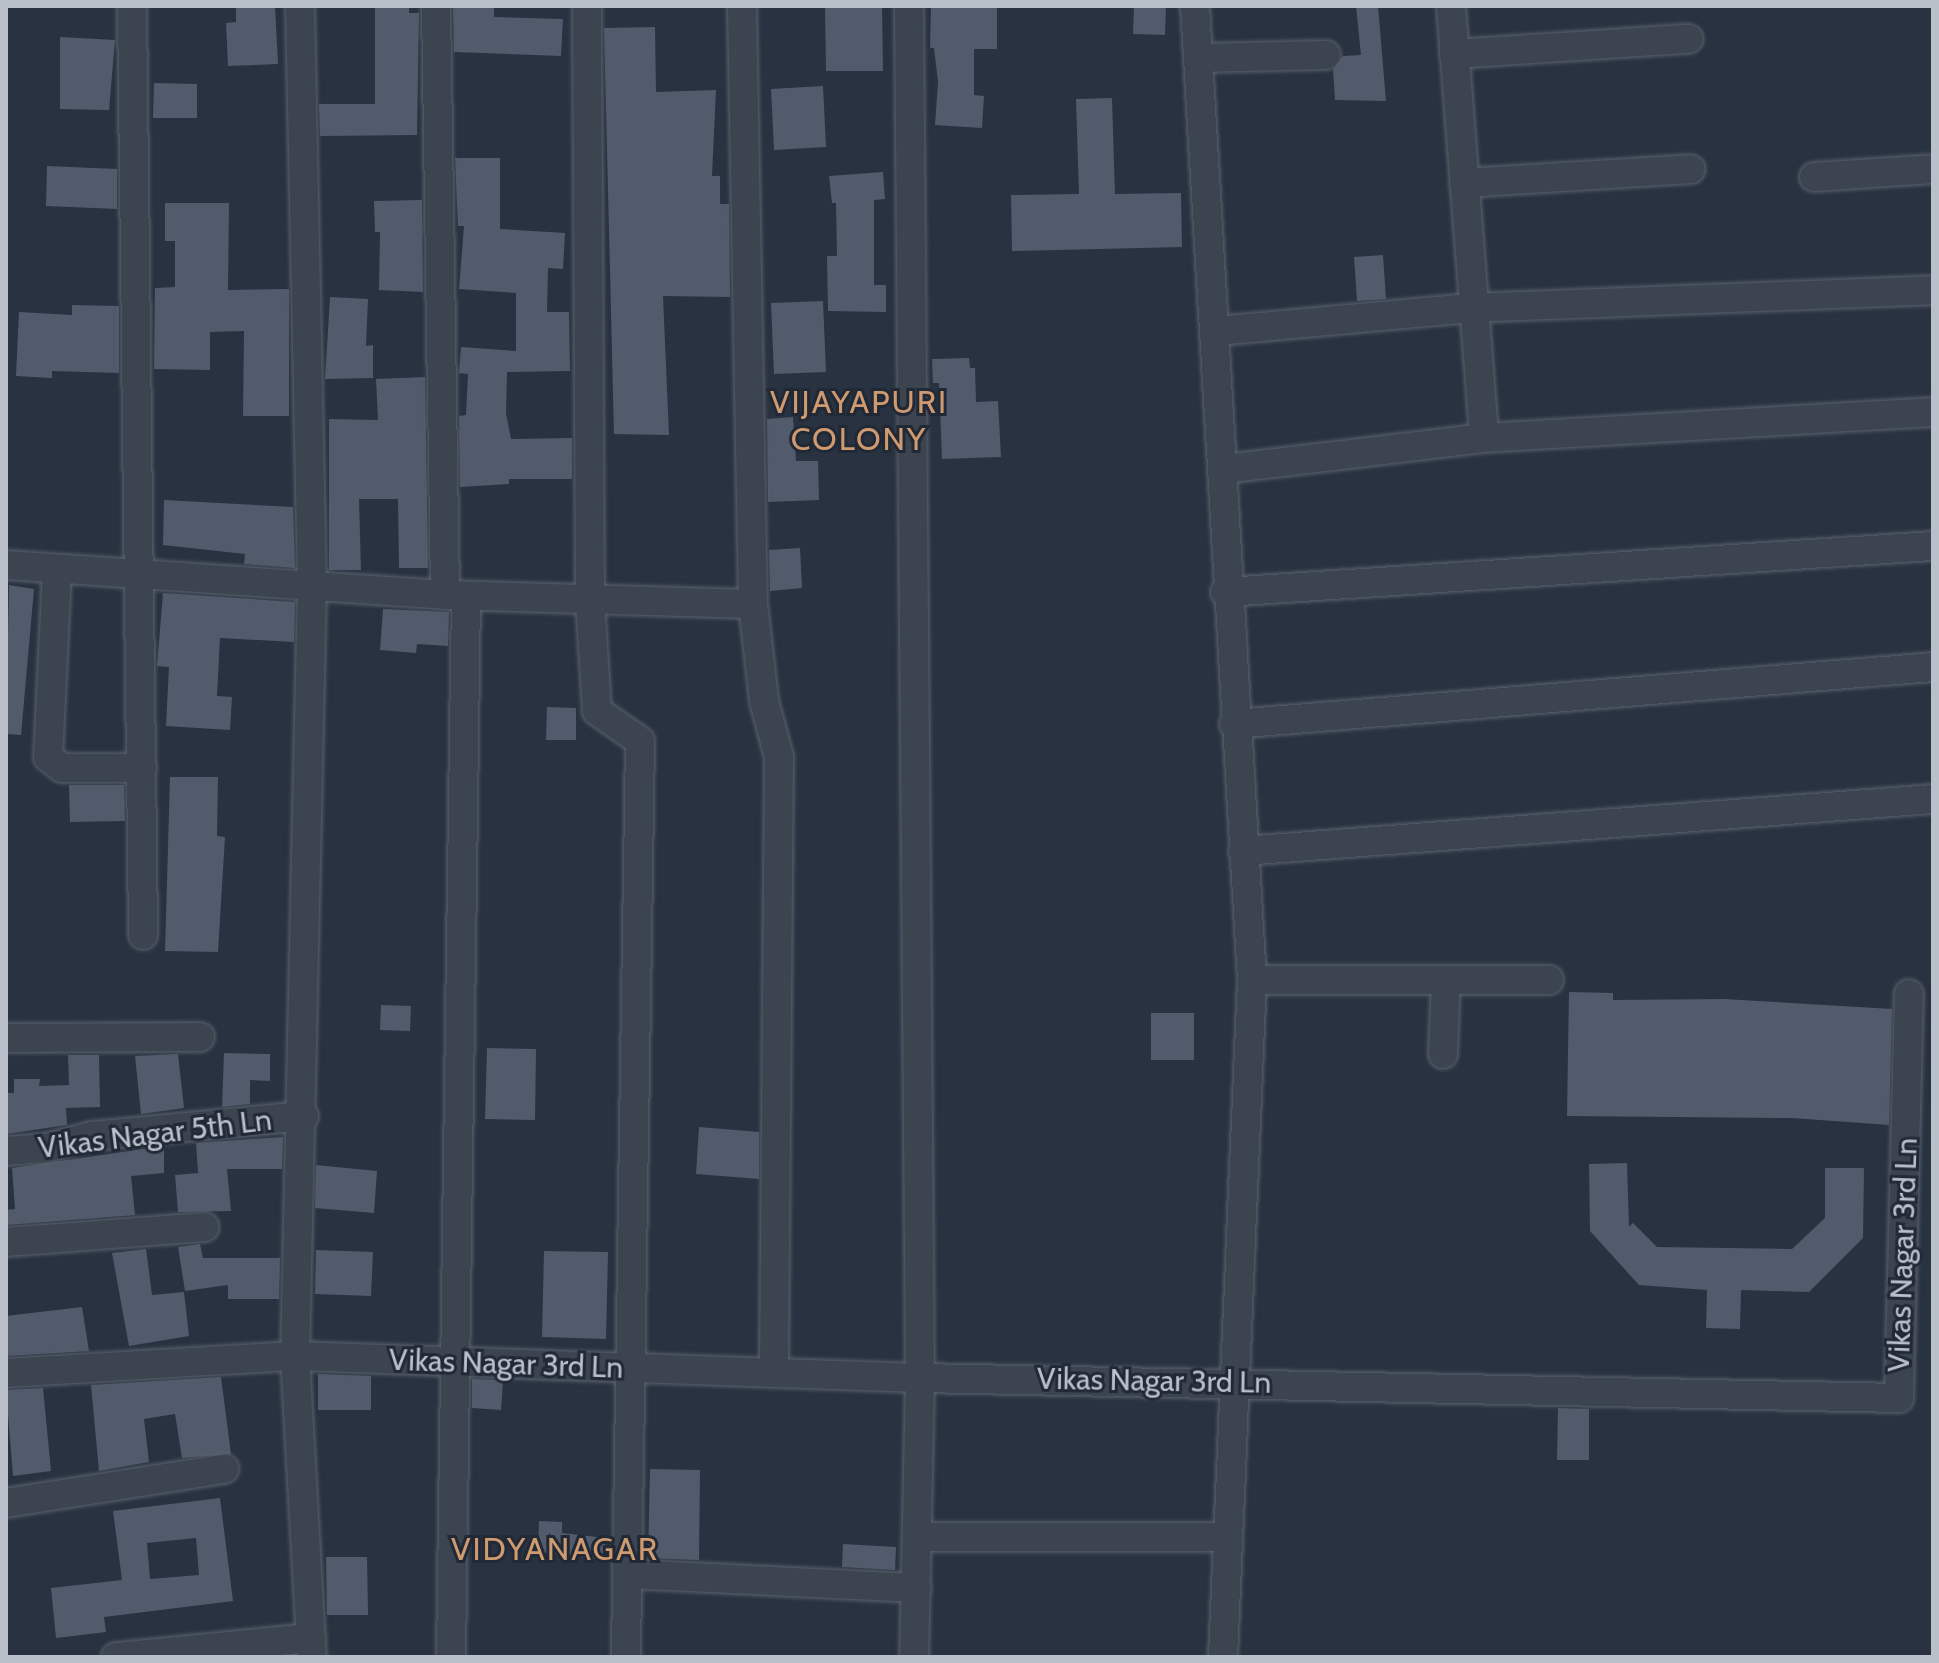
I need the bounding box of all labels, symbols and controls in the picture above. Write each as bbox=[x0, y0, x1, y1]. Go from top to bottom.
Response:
district label: VIJAYAPURI COLONY bbox=[770, 384, 948, 459]
street label: Vikas Nagar 5th Ln bbox=[36, 1102, 274, 1166]
street label: Vikas Nagar 3rd Ln bbox=[1881, 1137, 1925, 1373]
street label: Vikas Nagar 3rd Ln bbox=[388, 1342, 624, 1386]
street label: Vikas Nagar 3rd Ln bbox=[1037, 1361, 1271, 1401]
district label: VIDYANAGAR bbox=[451, 1530, 659, 1568]

